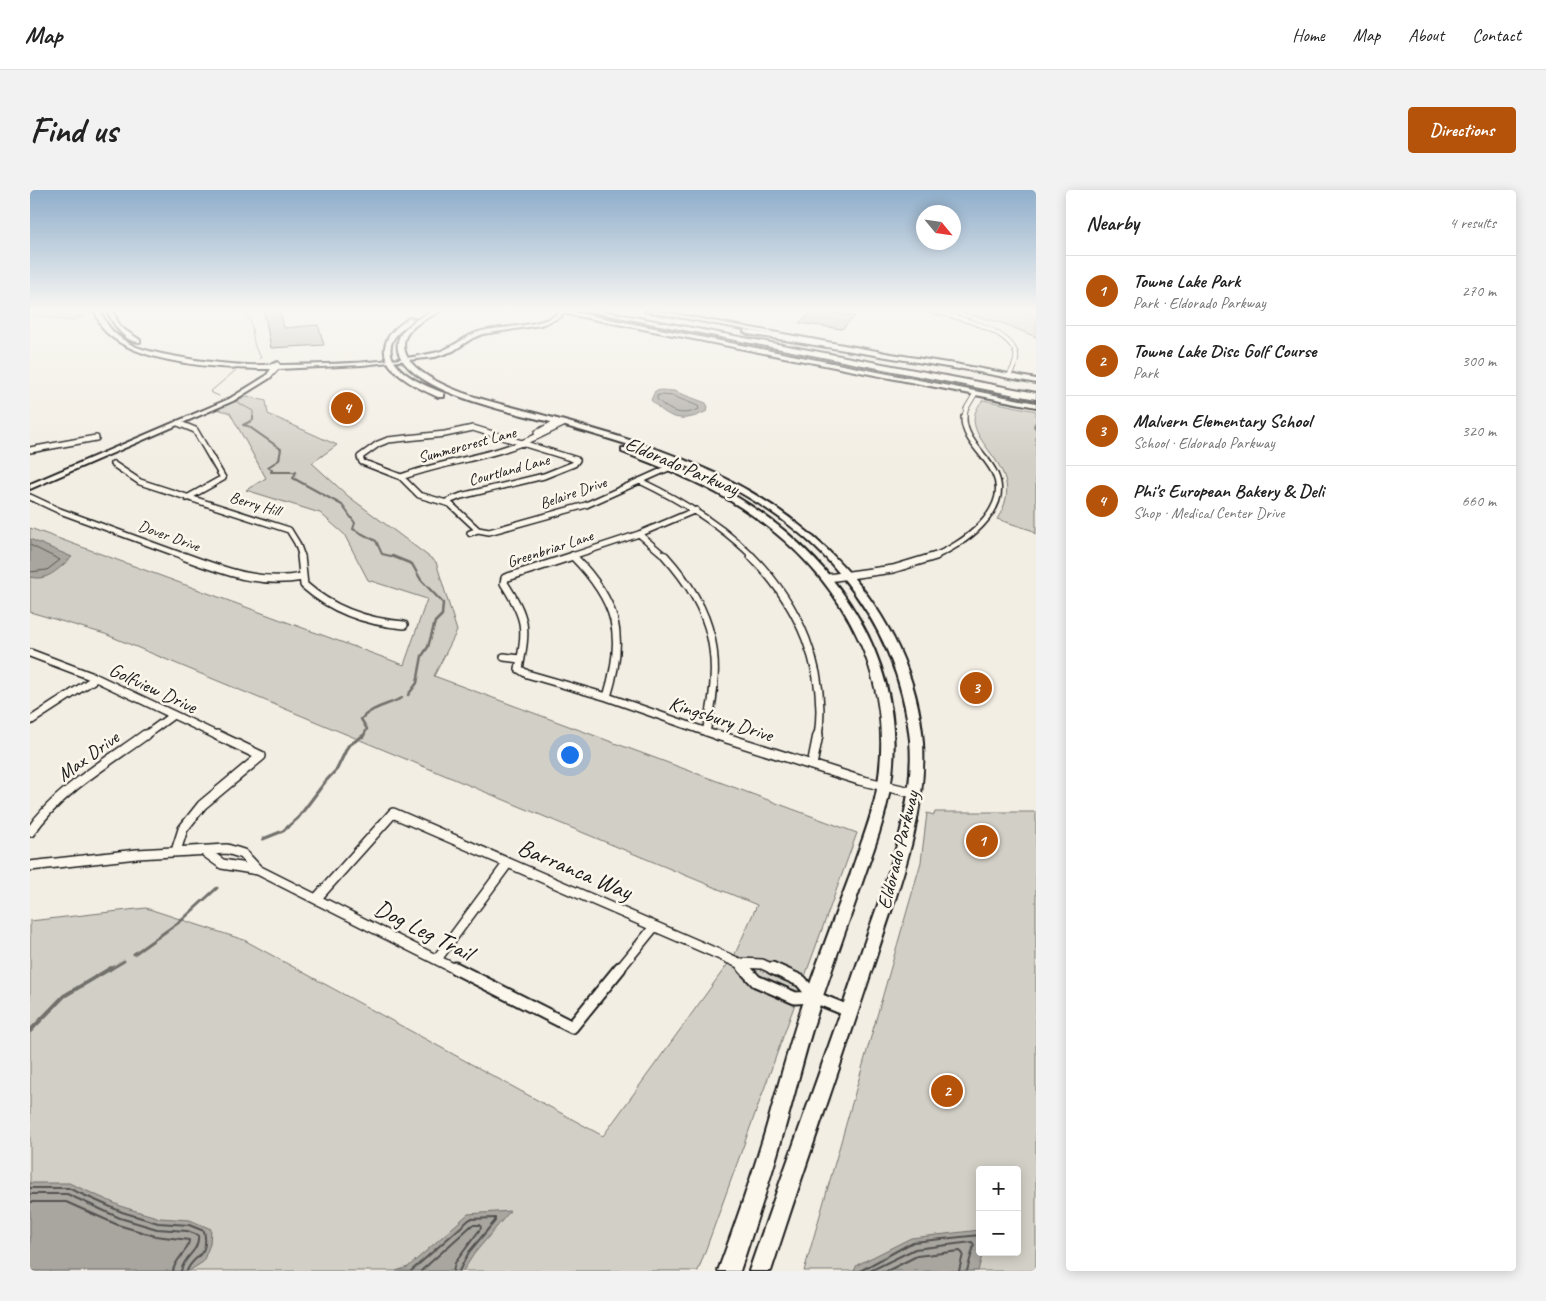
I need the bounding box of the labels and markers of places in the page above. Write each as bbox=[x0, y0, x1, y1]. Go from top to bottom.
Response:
pin: 4 bbox=[331, 389, 363, 427]
pin: 3 bbox=[960, 669, 992, 707]
pin: 1 bbox=[966, 822, 998, 860]
pin: 2 bbox=[931, 1072, 963, 1110]

